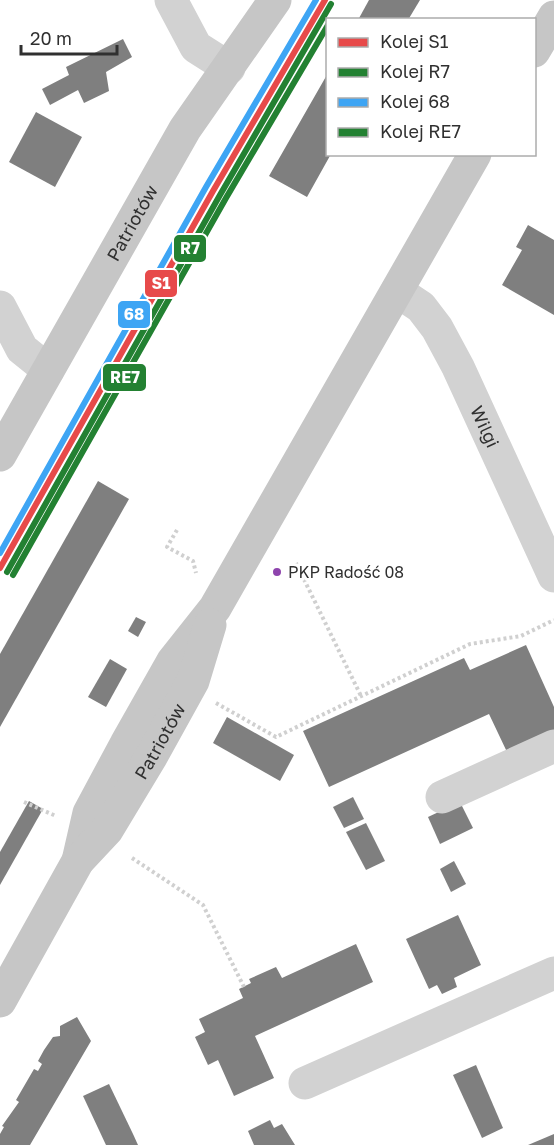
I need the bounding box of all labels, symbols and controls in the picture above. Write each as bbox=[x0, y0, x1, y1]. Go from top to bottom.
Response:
scale bar bbox=[21, 18, 117, 56]
legend bbox=[326, 18, 536, 156]
text: 20 m bbox=[30, 27, 72, 49]
text: Kolej S1 bbox=[380, 30, 449, 52]
text: Kolej R7 bbox=[380, 60, 450, 82]
text: Kolej 68 bbox=[380, 90, 450, 112]
text: Kolej RE7 bbox=[380, 120, 461, 142]
street label: Patriotów bbox=[102, 181, 162, 265]
line badge: R7 bbox=[173, 234, 207, 263]
text: R7 bbox=[180, 238, 200, 258]
line badge: S1 bbox=[144, 269, 178, 298]
text: S1 bbox=[152, 273, 170, 293]
line badge: 68 bbox=[117, 300, 151, 329]
text: 68 bbox=[124, 304, 144, 324]
line badge: RE7 bbox=[102, 363, 147, 392]
text: RE7 bbox=[110, 367, 140, 387]
street label: Wilgi bbox=[466, 402, 504, 451]
place label: PKP Radość 08 bbox=[288, 562, 404, 582]
marker: PKP Radość 08 bbox=[271, 566, 283, 578]
street label: Patriotów bbox=[129, 699, 190, 783]

